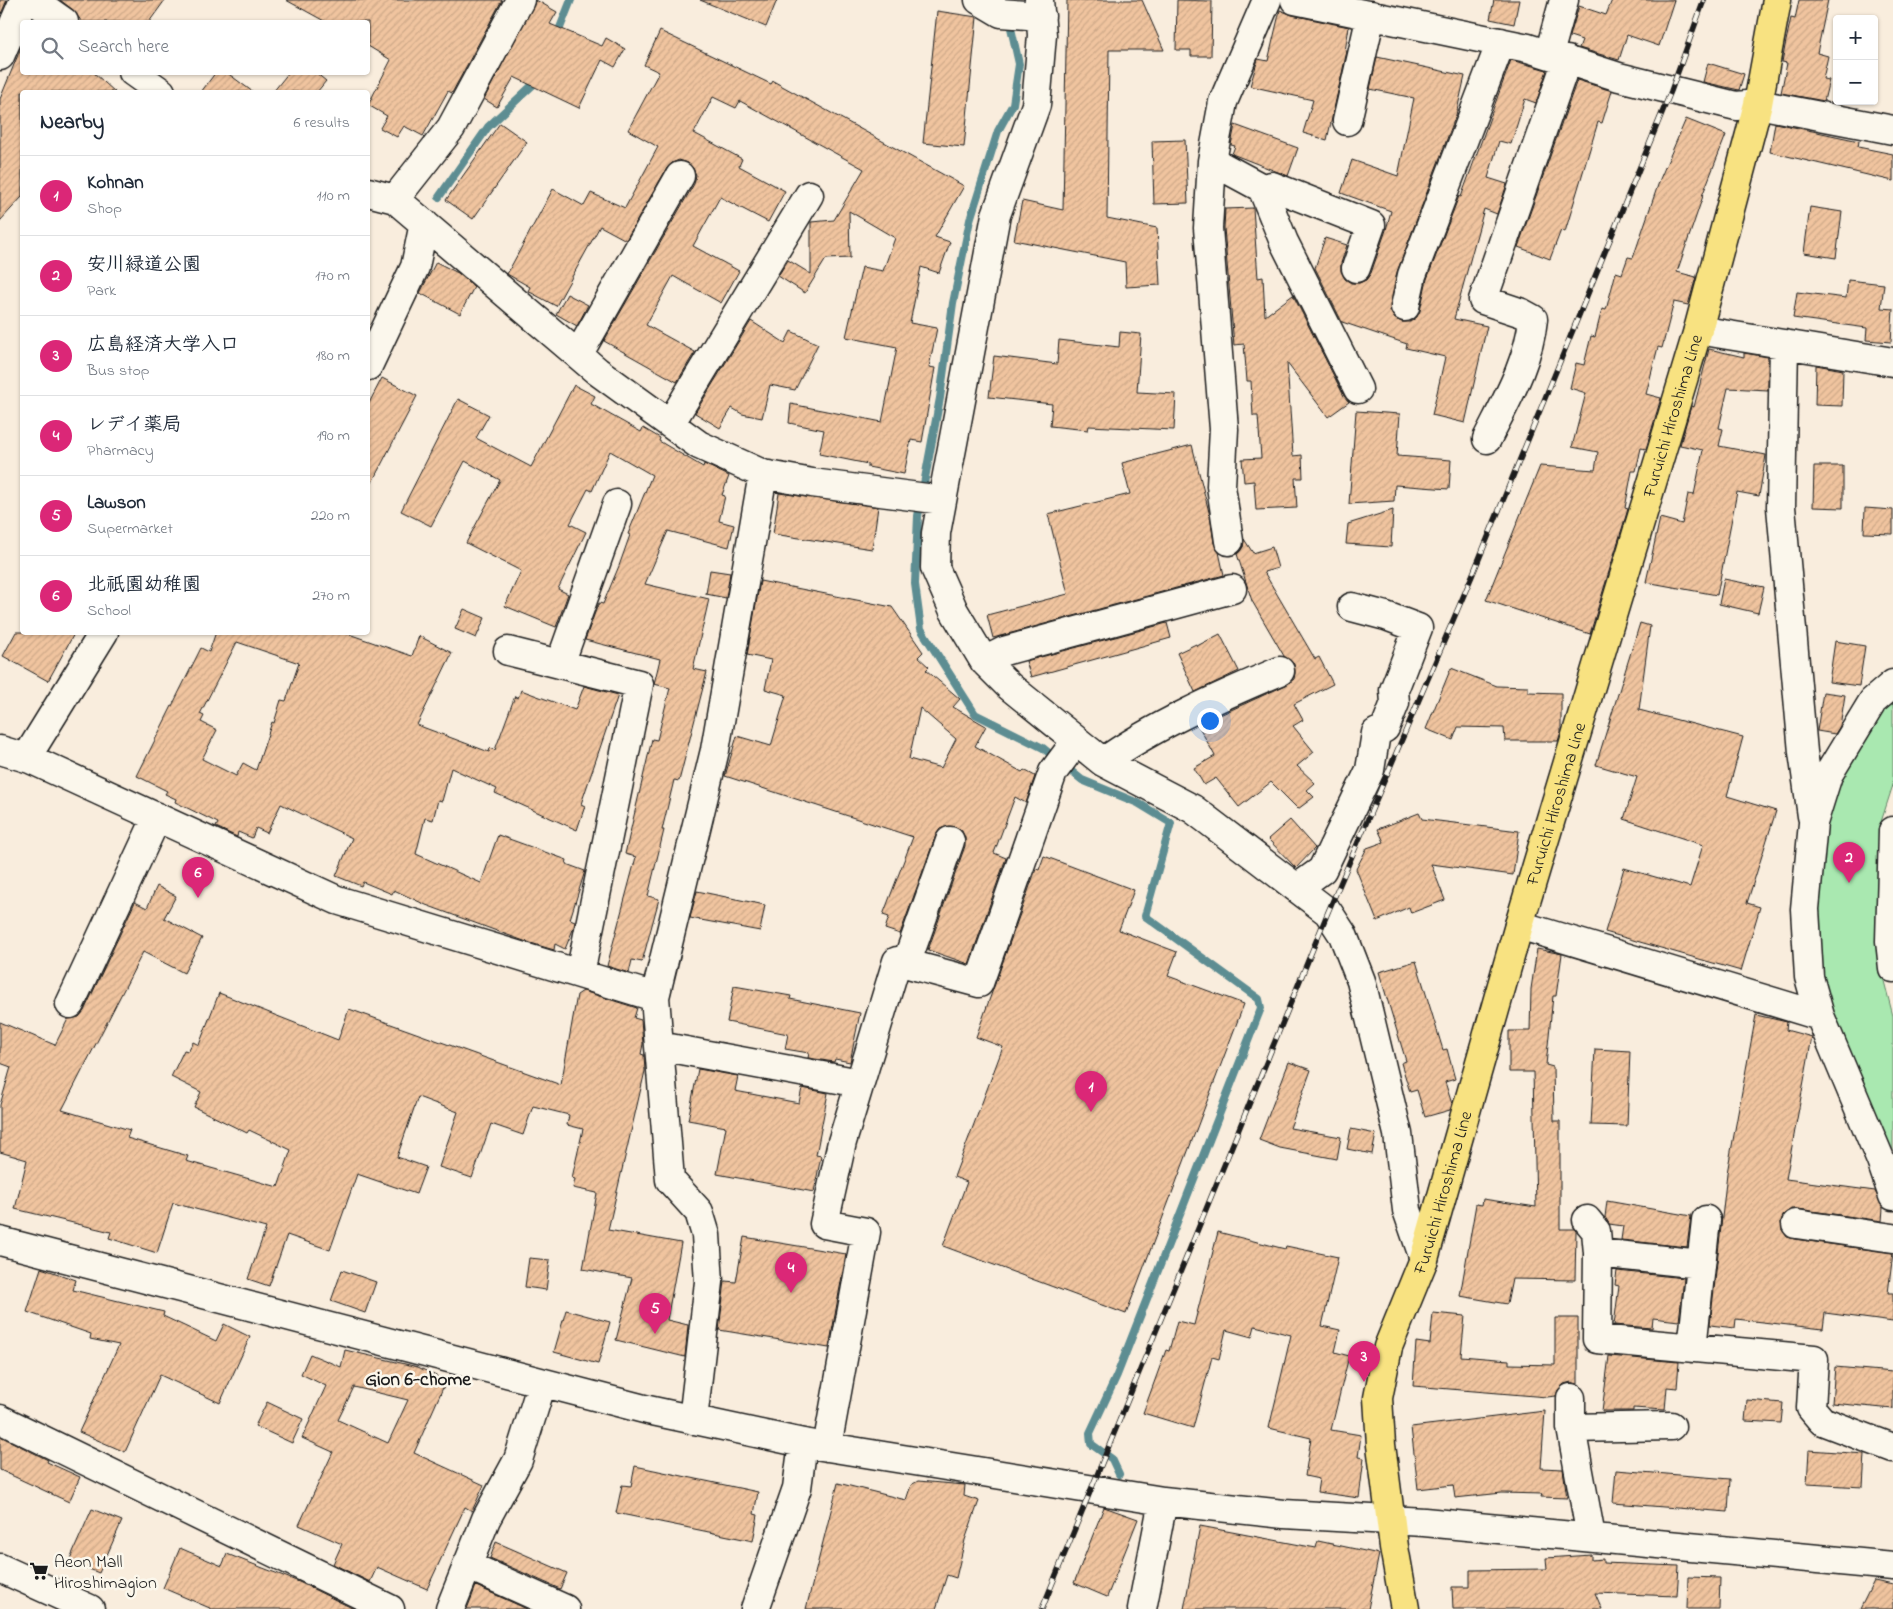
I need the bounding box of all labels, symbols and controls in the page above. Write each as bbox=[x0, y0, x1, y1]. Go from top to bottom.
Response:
map controls bbox=[1833, 15, 1878, 105]
button: + bbox=[1833, 15, 1878, 60]
search box bbox=[20, 20, 370, 75]
icon: search bbox=[38, 34, 66, 62]
text: Search here bbox=[78, 34, 169, 61]
button: − bbox=[1833, 60, 1878, 105]
text: Nearby bbox=[40, 108, 104, 138]
text: 6 results bbox=[293, 111, 350, 135]
text: Kohnan bbox=[87, 170, 144, 197]
text: 1 bbox=[53, 184, 59, 208]
text: 110 m bbox=[316, 184, 350, 208]
text: Shop bbox=[87, 197, 122, 221]
text: 安川緑道公園 bbox=[87, 252, 201, 279]
text: 2 bbox=[52, 264, 60, 288]
text: 170 m bbox=[315, 264, 350, 288]
text: Park bbox=[87, 279, 116, 303]
street label: Furuichi Hiroshima Line bbox=[1637, 331, 1711, 502]
text: 広島経済大学入口 bbox=[87, 332, 239, 359]
text: 3 bbox=[53, 344, 59, 368]
text: 180 m bbox=[316, 344, 350, 368]
text: Bus stop bbox=[87, 359, 150, 383]
text: レデイ薬局 bbox=[87, 412, 182, 439]
text: 4 bbox=[53, 424, 59, 448]
text: 190 m bbox=[317, 424, 350, 448]
text: Pharmacy bbox=[87, 439, 154, 463]
text: Lawson bbox=[87, 490, 146, 517]
text: 5 bbox=[51, 504, 61, 528]
text: 220 m bbox=[311, 504, 350, 528]
text: Supermarket bbox=[87, 517, 173, 541]
text: 北祇園幼稚園 bbox=[87, 572, 201, 599]
text: 6 bbox=[52, 584, 60, 608]
text: 270 m bbox=[312, 584, 350, 608]
text: School bbox=[87, 599, 131, 623]
your location bbox=[1197, 708, 1223, 734]
street label: Furuichi Hiroshima Line bbox=[1520, 719, 1594, 890]
pin: 2 bbox=[1833, 842, 1865, 883]
pin: 6 bbox=[182, 857, 214, 898]
pin: 1 bbox=[1075, 1071, 1107, 1112]
street label: Furuichi Hiroshima Line bbox=[1408, 1107, 1481, 1280]
pin: 4 bbox=[775, 1252, 807, 1293]
pin: 5 bbox=[639, 1293, 671, 1334]
pin: 3 bbox=[1348, 1341, 1380, 1382]
district label: Gion 6-chome bbox=[365, 1367, 471, 1394]
place label: Aeon Mall Hiroshimagion bbox=[54, 1550, 157, 1598]
supermarket icon: Aeon Mall Hiroshimagion bbox=[28, 1560, 50, 1582]

